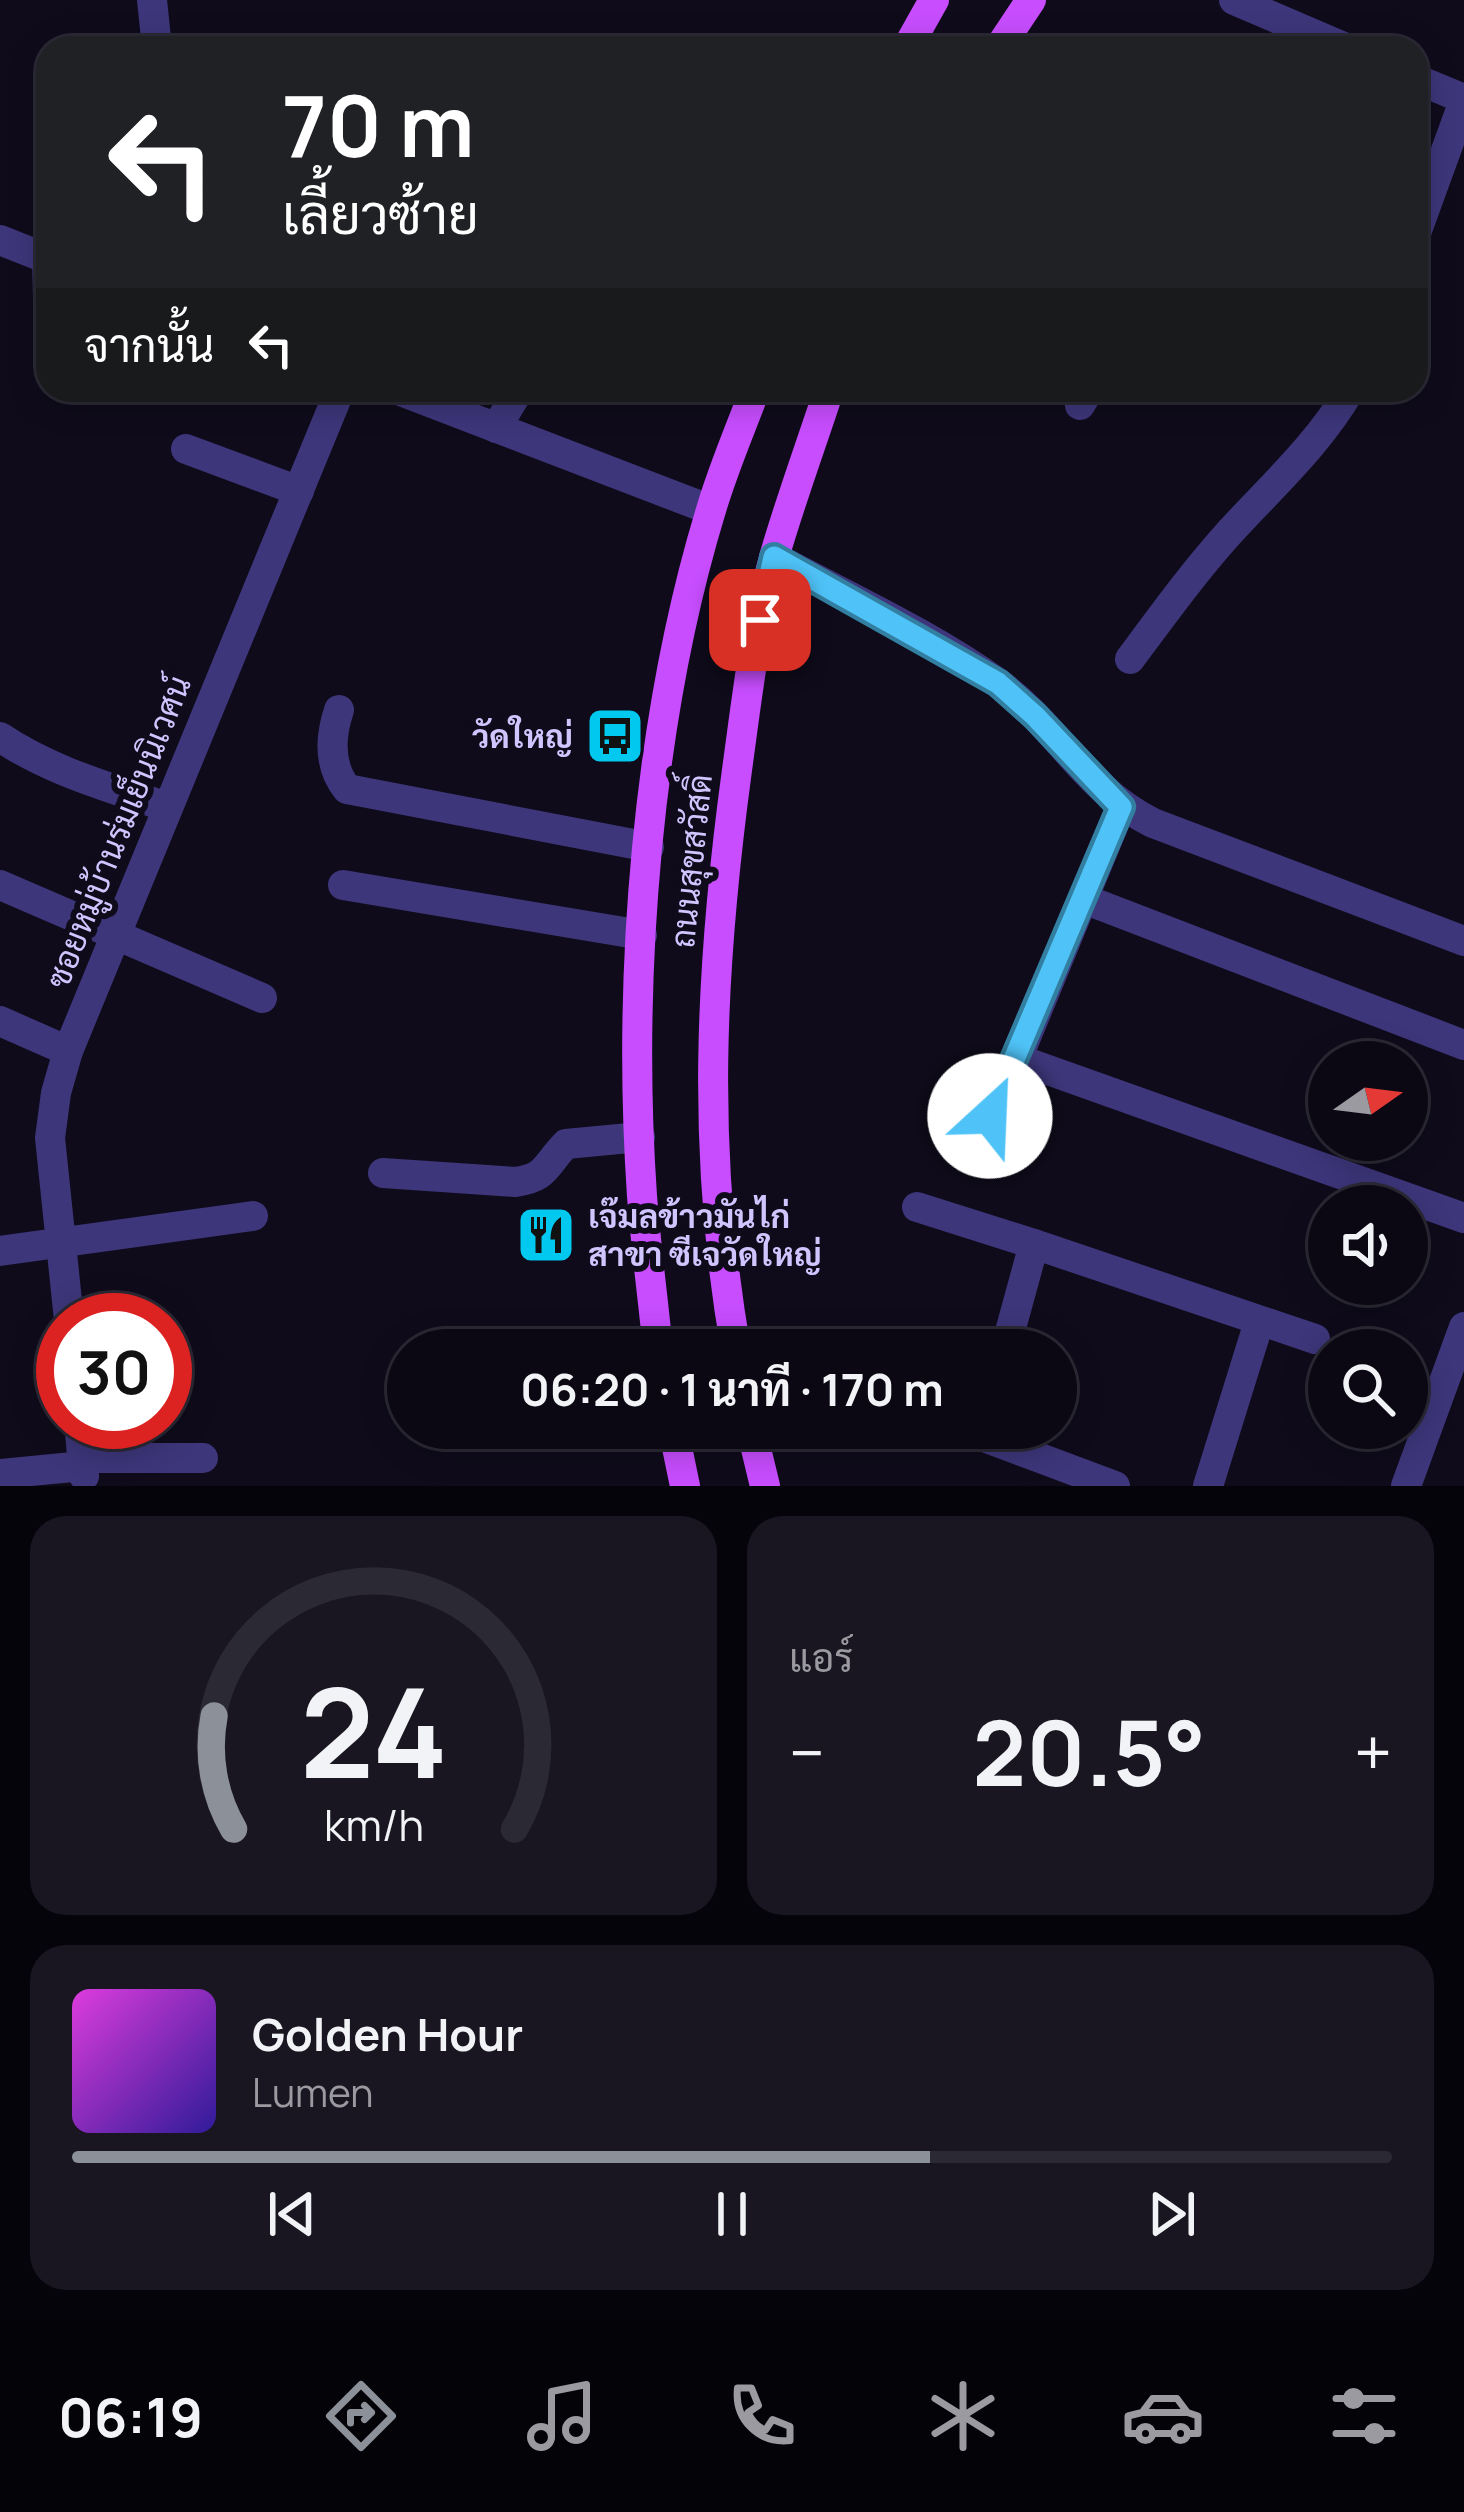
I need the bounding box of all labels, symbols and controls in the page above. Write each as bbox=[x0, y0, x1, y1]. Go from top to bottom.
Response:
text: 70 m bbox=[282, 67, 474, 182]
icon: left bbox=[84, 84, 240, 240]
text: เลี้ยวซ้าย bbox=[282, 176, 479, 250]
icon: left bbox=[238, 312, 304, 378]
text: จากนั้น bbox=[84, 314, 214, 376]
pin bbox=[709, 569, 811, 671]
icon: arrive bbox=[727, 587, 793, 653]
street label: ซอยหมู่บ้านร่มเย็นนิเวศน์ bbox=[34, 669, 202, 995]
bus stop icon: วัดใหญ่ bbox=[584, 705, 646, 767]
place label: วัดใหญ่ bbox=[472, 713, 573, 758]
street label: ถนนสุขสวัสดิ์ bbox=[653, 771, 723, 950]
north arrow bbox=[1308, 1041, 1428, 1161]
map controls bbox=[1308, 1041, 1428, 1449]
position arrow bbox=[927, 1053, 1053, 1179]
button: sound bbox=[1308, 1185, 1428, 1305]
place label: เจ๊มลข้าวมันไก่ สาขา ซีเจวัดใหญ่ bbox=[588, 1193, 822, 1276]
restaurant icon: เจ๊มลข้าวมันไก่ สาขา ซีเจวัดใหญ่ bbox=[515, 1204, 577, 1266]
speed limit sign: 30 bbox=[36, 1293, 192, 1449]
button: search bbox=[1308, 1329, 1428, 1449]
text: 06:20 · 1 นาที · 170 m bbox=[520, 1358, 944, 1420]
text: แอร์ bbox=[789, 1630, 853, 1684]
text: 24 bbox=[300, 1645, 447, 1815]
text: 20.5° bbox=[973, 1690, 1206, 1813]
text: − bbox=[789, 1707, 825, 1797]
text: + bbox=[1354, 1707, 1392, 1797]
text: km/h bbox=[324, 1794, 423, 1853]
text: Golden Hour bbox=[252, 2003, 523, 2065]
text: Lumen bbox=[252, 2065, 373, 2119]
icon: previous bbox=[259, 2181, 325, 2247]
icon: pause bbox=[699, 2181, 765, 2247]
icon: next bbox=[1139, 2181, 1205, 2247]
icon: directions bbox=[319, 2374, 403, 2458]
icon: music bbox=[520, 2374, 604, 2458]
icon: phone bbox=[720, 2374, 804, 2458]
icon: climate bbox=[921, 2374, 1005, 2458]
icon: car bbox=[1121, 2374, 1205, 2458]
icon: filters bbox=[1322, 2374, 1406, 2458]
text: 06:19 bbox=[58, 2379, 203, 2453]

